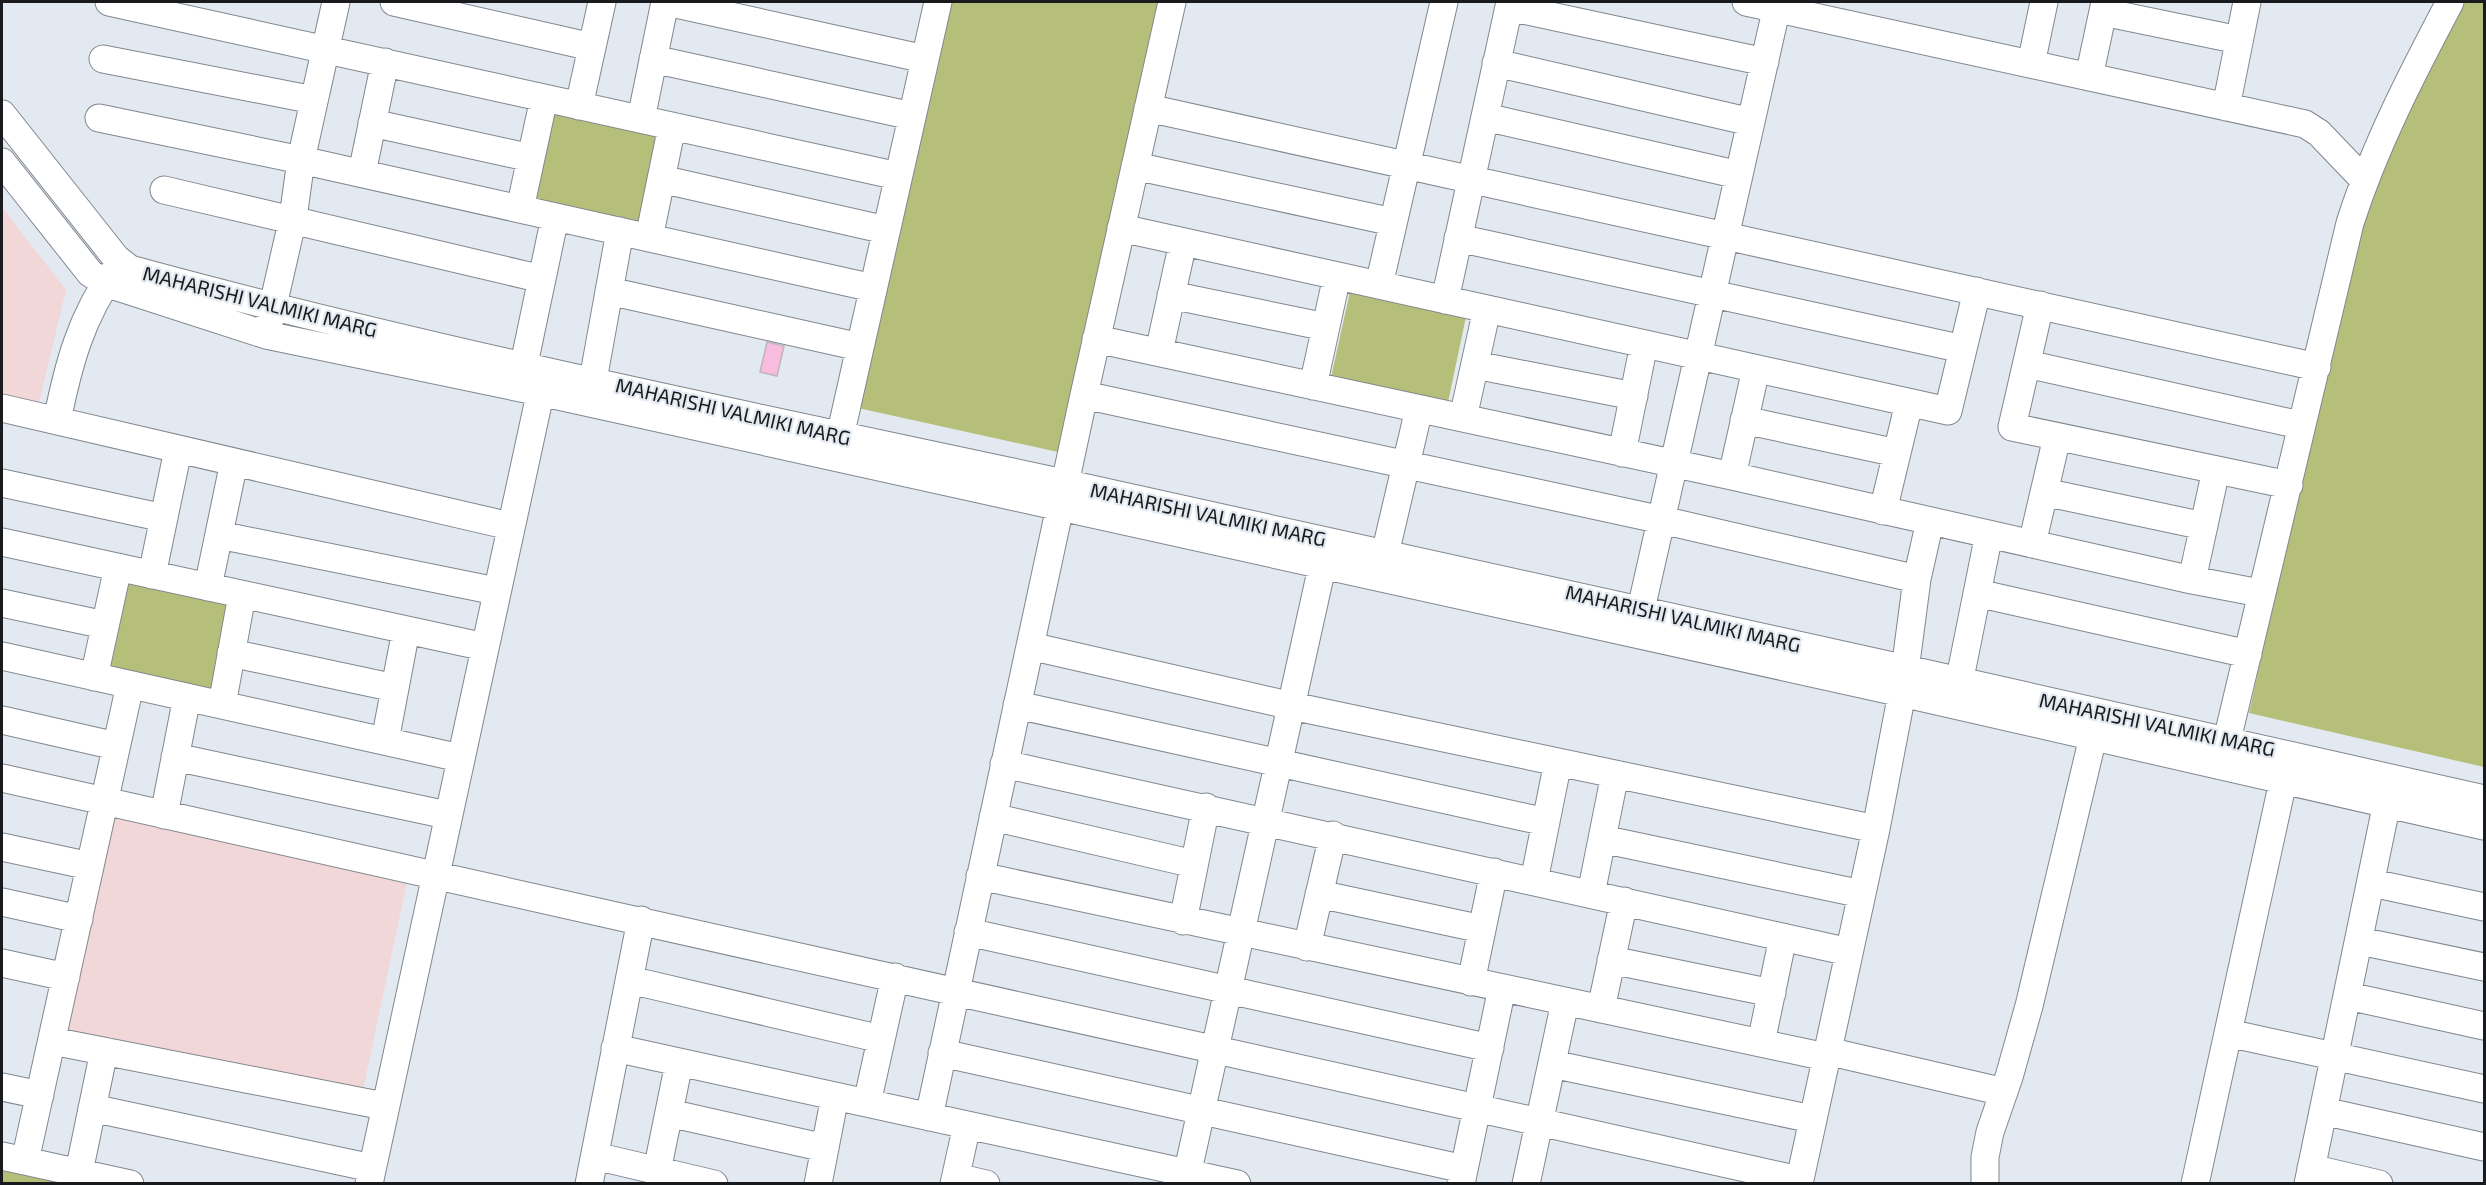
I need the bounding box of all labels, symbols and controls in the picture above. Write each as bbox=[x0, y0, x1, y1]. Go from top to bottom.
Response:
street label: MAHARISHI VALMIKI MARG bbox=[141, 260, 380, 342]
street label: MAHARISHI VALMIKI MARG bbox=[613, 372, 853, 450]
street label: MAHARISHI VALMIKI MARG bbox=[1088, 477, 1328, 551]
street label: MAHARISHI VALMIKI MARG bbox=[1563, 579, 1803, 657]
street label: MAHARISHI VALMIKI MARG bbox=[2037, 687, 2277, 761]

